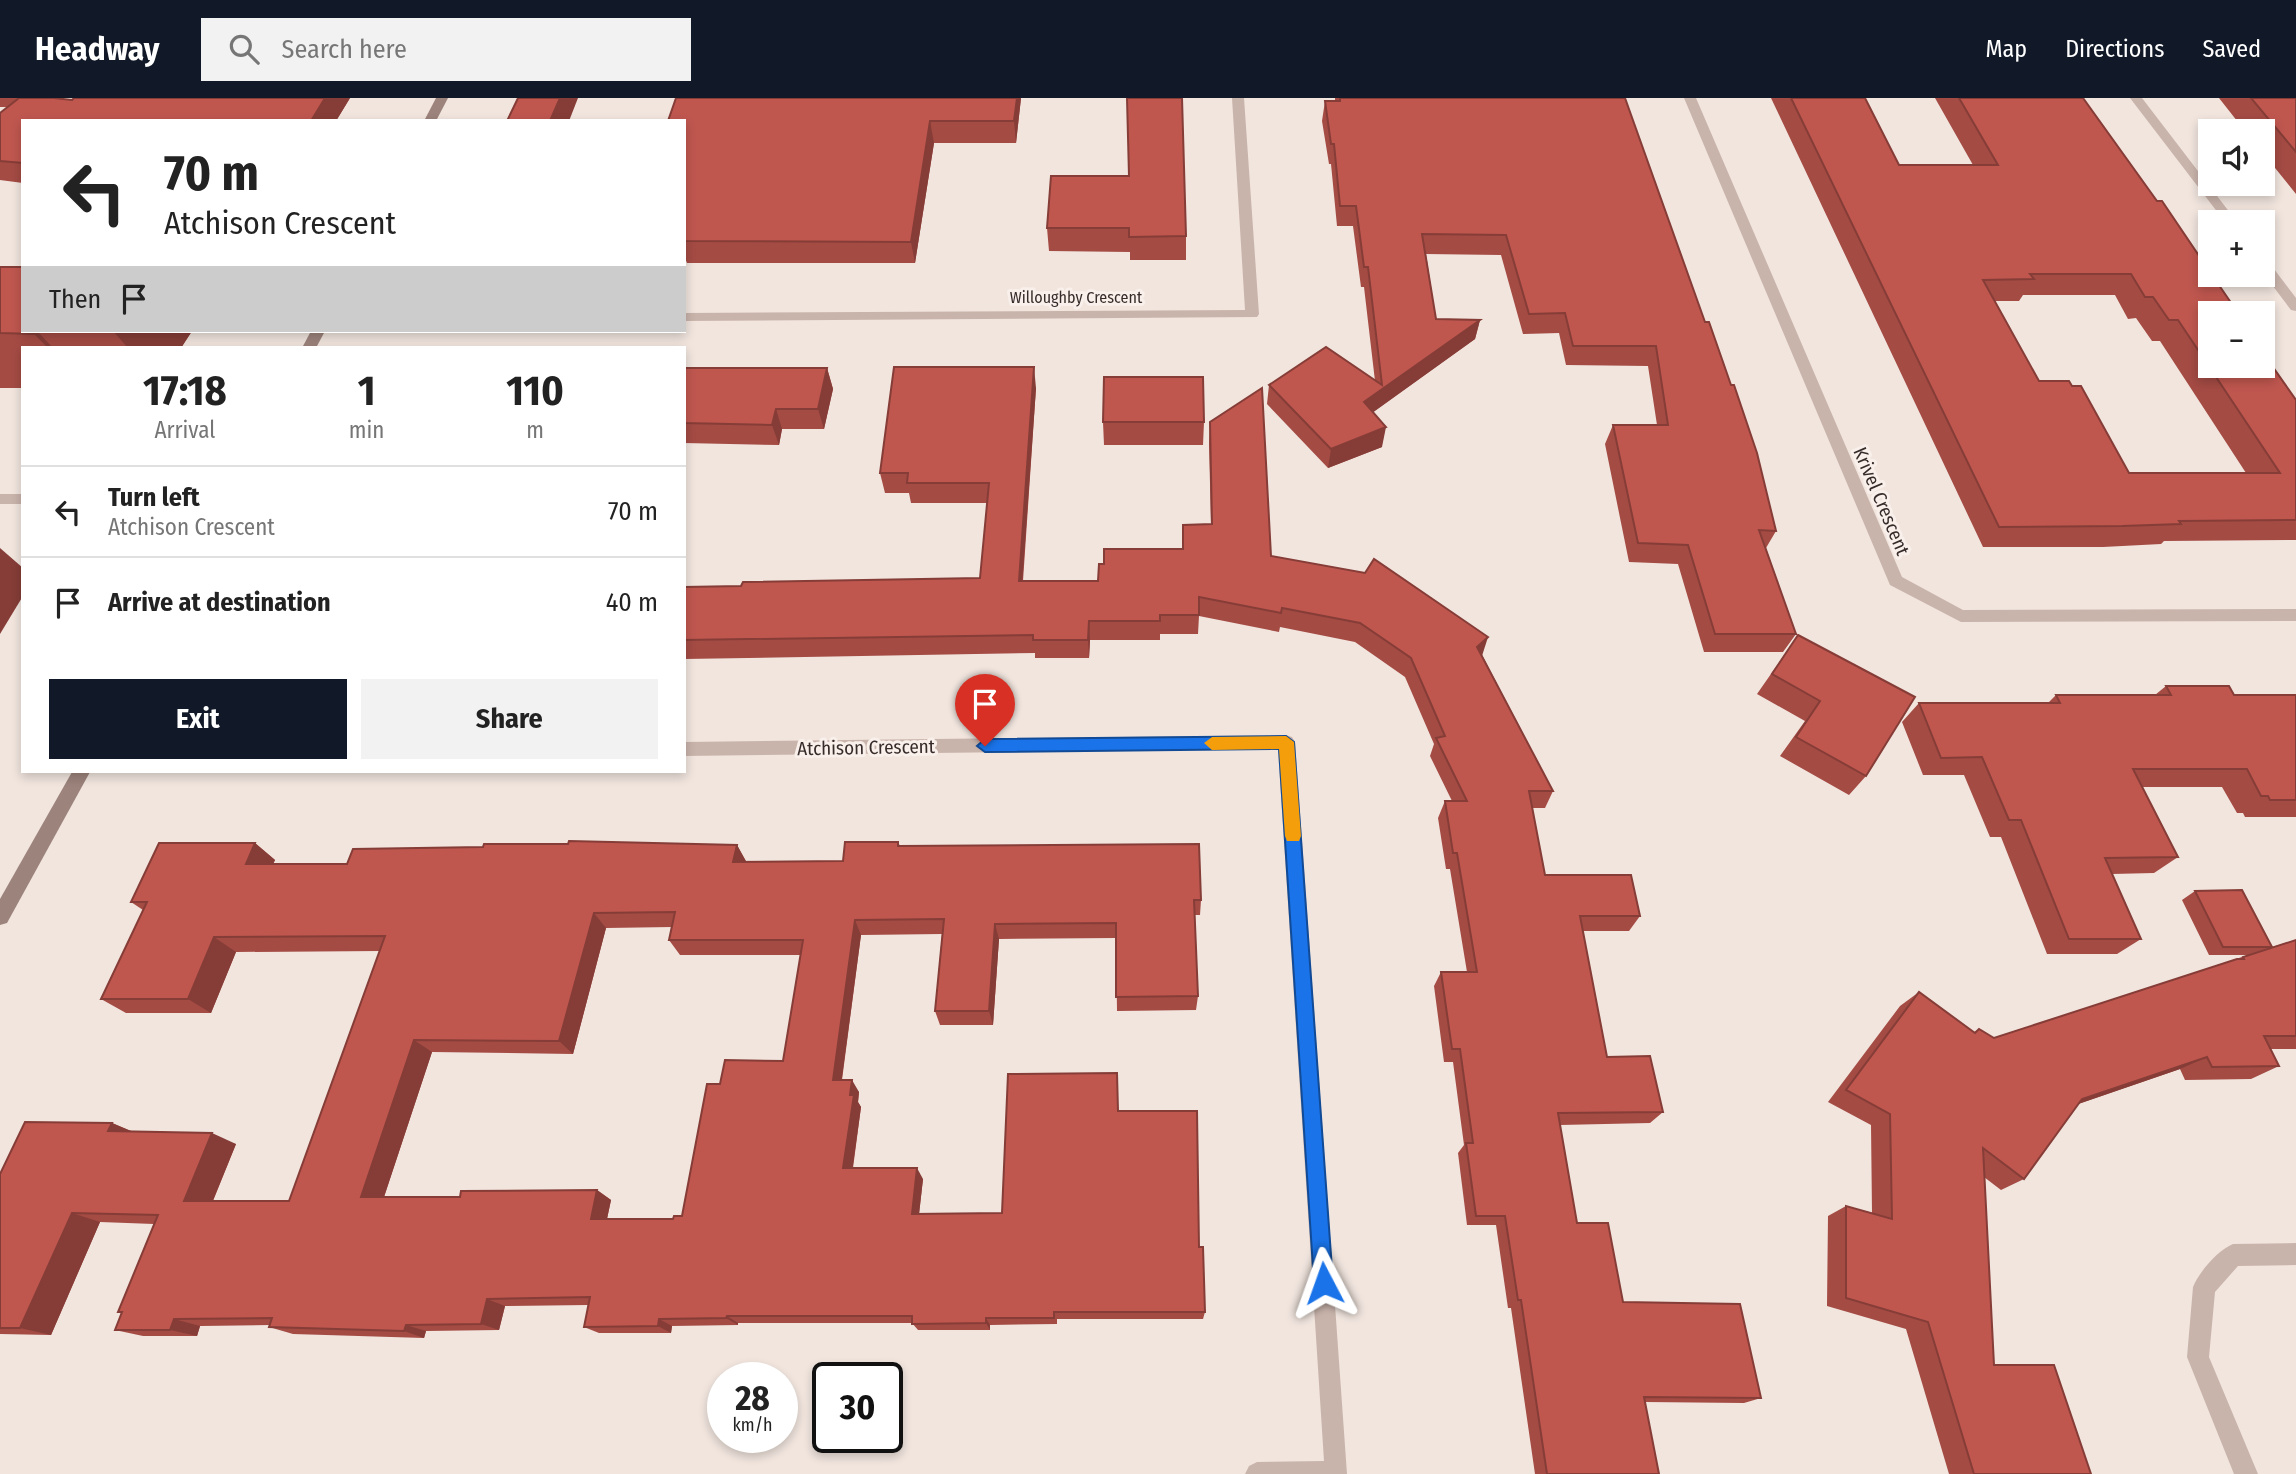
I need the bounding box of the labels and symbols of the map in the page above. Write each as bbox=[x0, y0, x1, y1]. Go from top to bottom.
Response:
street label: Willoughby Crescent bbox=[1010, 288, 1143, 307]
street label: Krivel Crescent bbox=[1848, 444, 1915, 559]
pin bbox=[955, 674, 1015, 746]
street label: Atchison Crescent bbox=[797, 735, 936, 760]
position arrow bbox=[1287, 1246, 1361, 1320]
speed limit sign: 30 bbox=[812, 1362, 903, 1453]

